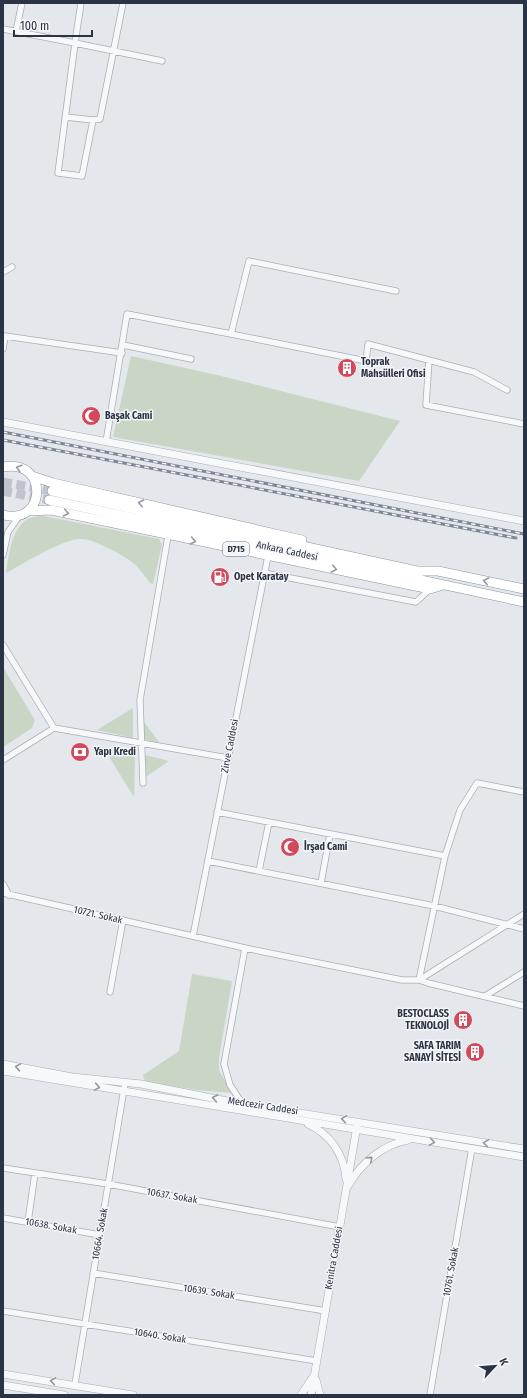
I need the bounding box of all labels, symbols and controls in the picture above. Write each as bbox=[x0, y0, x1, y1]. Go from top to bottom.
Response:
scale bar bbox=[14, 12, 92, 38]
text: 100 m bbox=[20, 19, 49, 33]
place label: Toprak Mahsülleri Ofisi bbox=[361, 356, 426, 380]
building icon: Toprak Mahsülleri Ofisi bbox=[336, 357, 358, 379]
mosque icon: Başak Cami bbox=[80, 405, 102, 427]
place label: Başak Cami bbox=[105, 410, 153, 422]
one-way arrow bbox=[15, 464, 22, 473]
one-way arrow bbox=[137, 499, 144, 508]
one-way arrow bbox=[63, 509, 69, 517]
one-way arrow bbox=[190, 536, 196, 544]
street label: Ankara Caddesi bbox=[255, 539, 319, 563]
road number: D715 bbox=[223, 542, 249, 556]
one-way arrow bbox=[331, 565, 337, 573]
fuel station icon: Opet Karatay bbox=[209, 566, 231, 588]
place label: Opet Karatay bbox=[234, 571, 289, 583]
one-way arrow bbox=[483, 577, 489, 585]
street label: Zirve Caddesi bbox=[219, 718, 241, 774]
bank icon: Yapı Kredi bbox=[69, 741, 91, 763]
place label: Yapı Kredi bbox=[93, 746, 136, 758]
mosque icon: İrşad Cami bbox=[279, 836, 301, 858]
place label: İrşad Cami bbox=[304, 840, 348, 853]
street label: 10721. Sokak bbox=[72, 904, 124, 927]
place label: BESTOCLASS TEKNOLOJİ bbox=[397, 1008, 449, 1032]
building icon: BESTOCLASS TEKNOLOJİ bbox=[452, 1009, 474, 1031]
place label: SAFA TARIM SANAYİ SİTESİ bbox=[404, 1040, 461, 1064]
building icon: SAFA TARIM SANAYİ SİTESİ bbox=[464, 1041, 486, 1063]
one-way arrow bbox=[15, 1063, 21, 1071]
one-way arrow bbox=[94, 1082, 100, 1090]
one-way arrow bbox=[212, 1095, 218, 1103]
street label: Medcezir Caddesi bbox=[227, 1095, 299, 1117]
one-way arrow bbox=[340, 1115, 347, 1124]
one-way arrow bbox=[429, 1137, 435, 1146]
one-way arrow bbox=[482, 1139, 489, 1148]
one-way arrow bbox=[365, 1156, 373, 1164]
street label: 10637. Sokak bbox=[146, 1186, 199, 1206]
street label: 10664. Sokak bbox=[90, 1207, 111, 1261]
street label: 10638. Sokak bbox=[24, 1216, 78, 1237]
street label: Kenitra Caddesi bbox=[323, 1225, 345, 1291]
street label: 10761. Sokak bbox=[441, 1246, 461, 1298]
street label: 10639. Sokak bbox=[182, 1282, 236, 1302]
street label: 10640. Sokak bbox=[133, 1326, 187, 1346]
north arrow bbox=[475, 1346, 515, 1386]
text: K bbox=[496, 1356, 511, 1368]
one-way arrow bbox=[50, 1377, 56, 1386]

